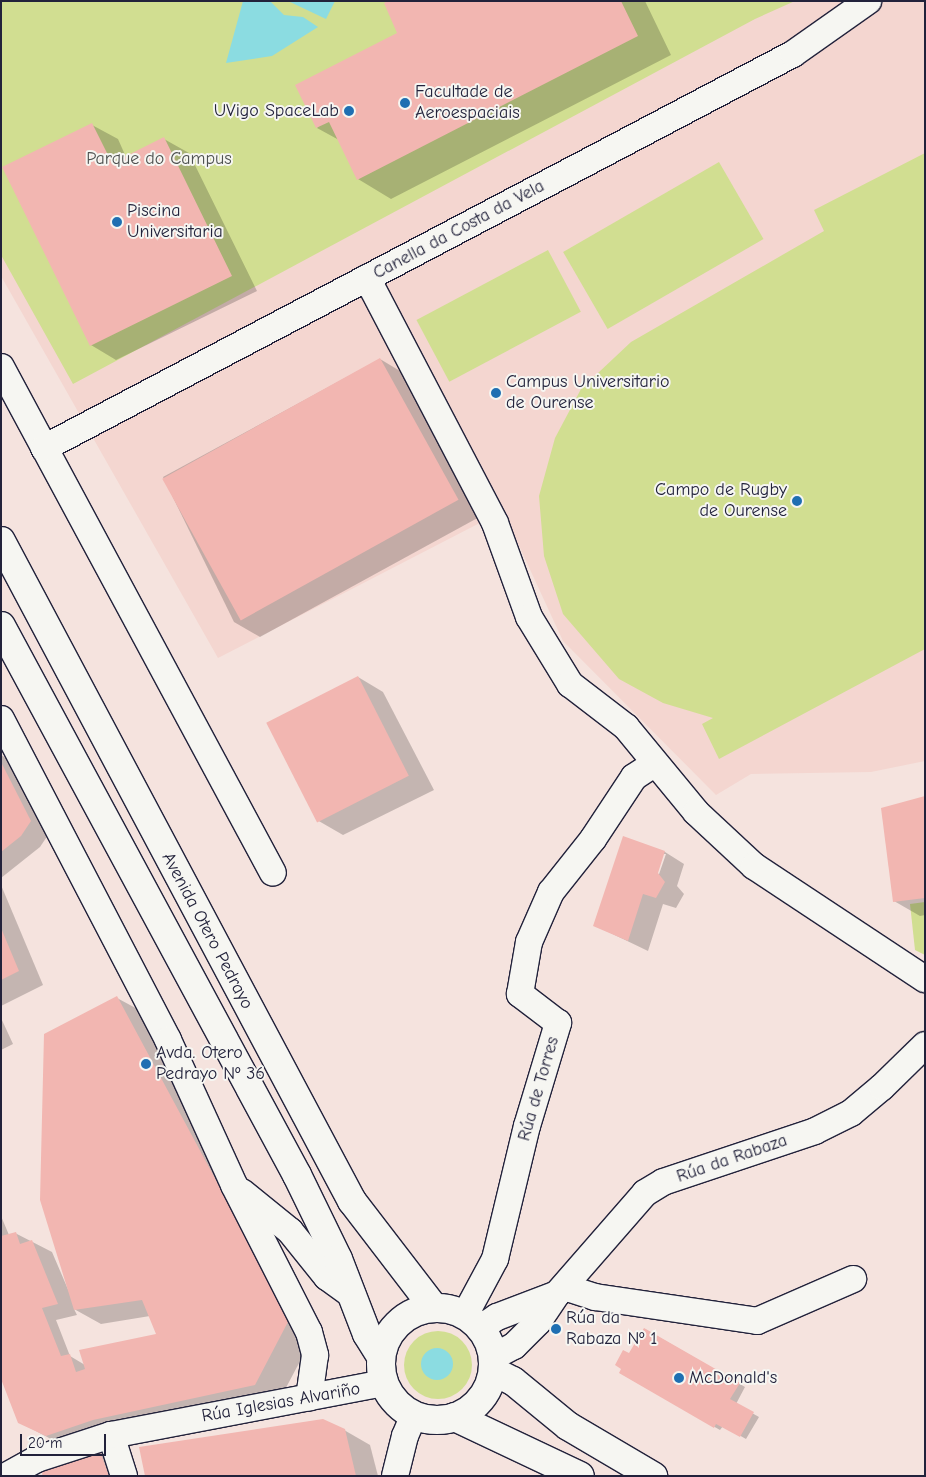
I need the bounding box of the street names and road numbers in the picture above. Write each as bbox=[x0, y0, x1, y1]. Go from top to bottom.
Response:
street label: Canella da Costa da Vela bbox=[370, 176, 548, 284]
street label: Avenida Otero Pedrayo bbox=[157, 849, 257, 1013]
street label: Rúa de Torres bbox=[514, 1034, 564, 1144]
street label: Rúa da Rabaza bbox=[674, 1130, 790, 1188]
street label: Rúa Iglesias Alvariño bbox=[200, 1378, 362, 1428]

